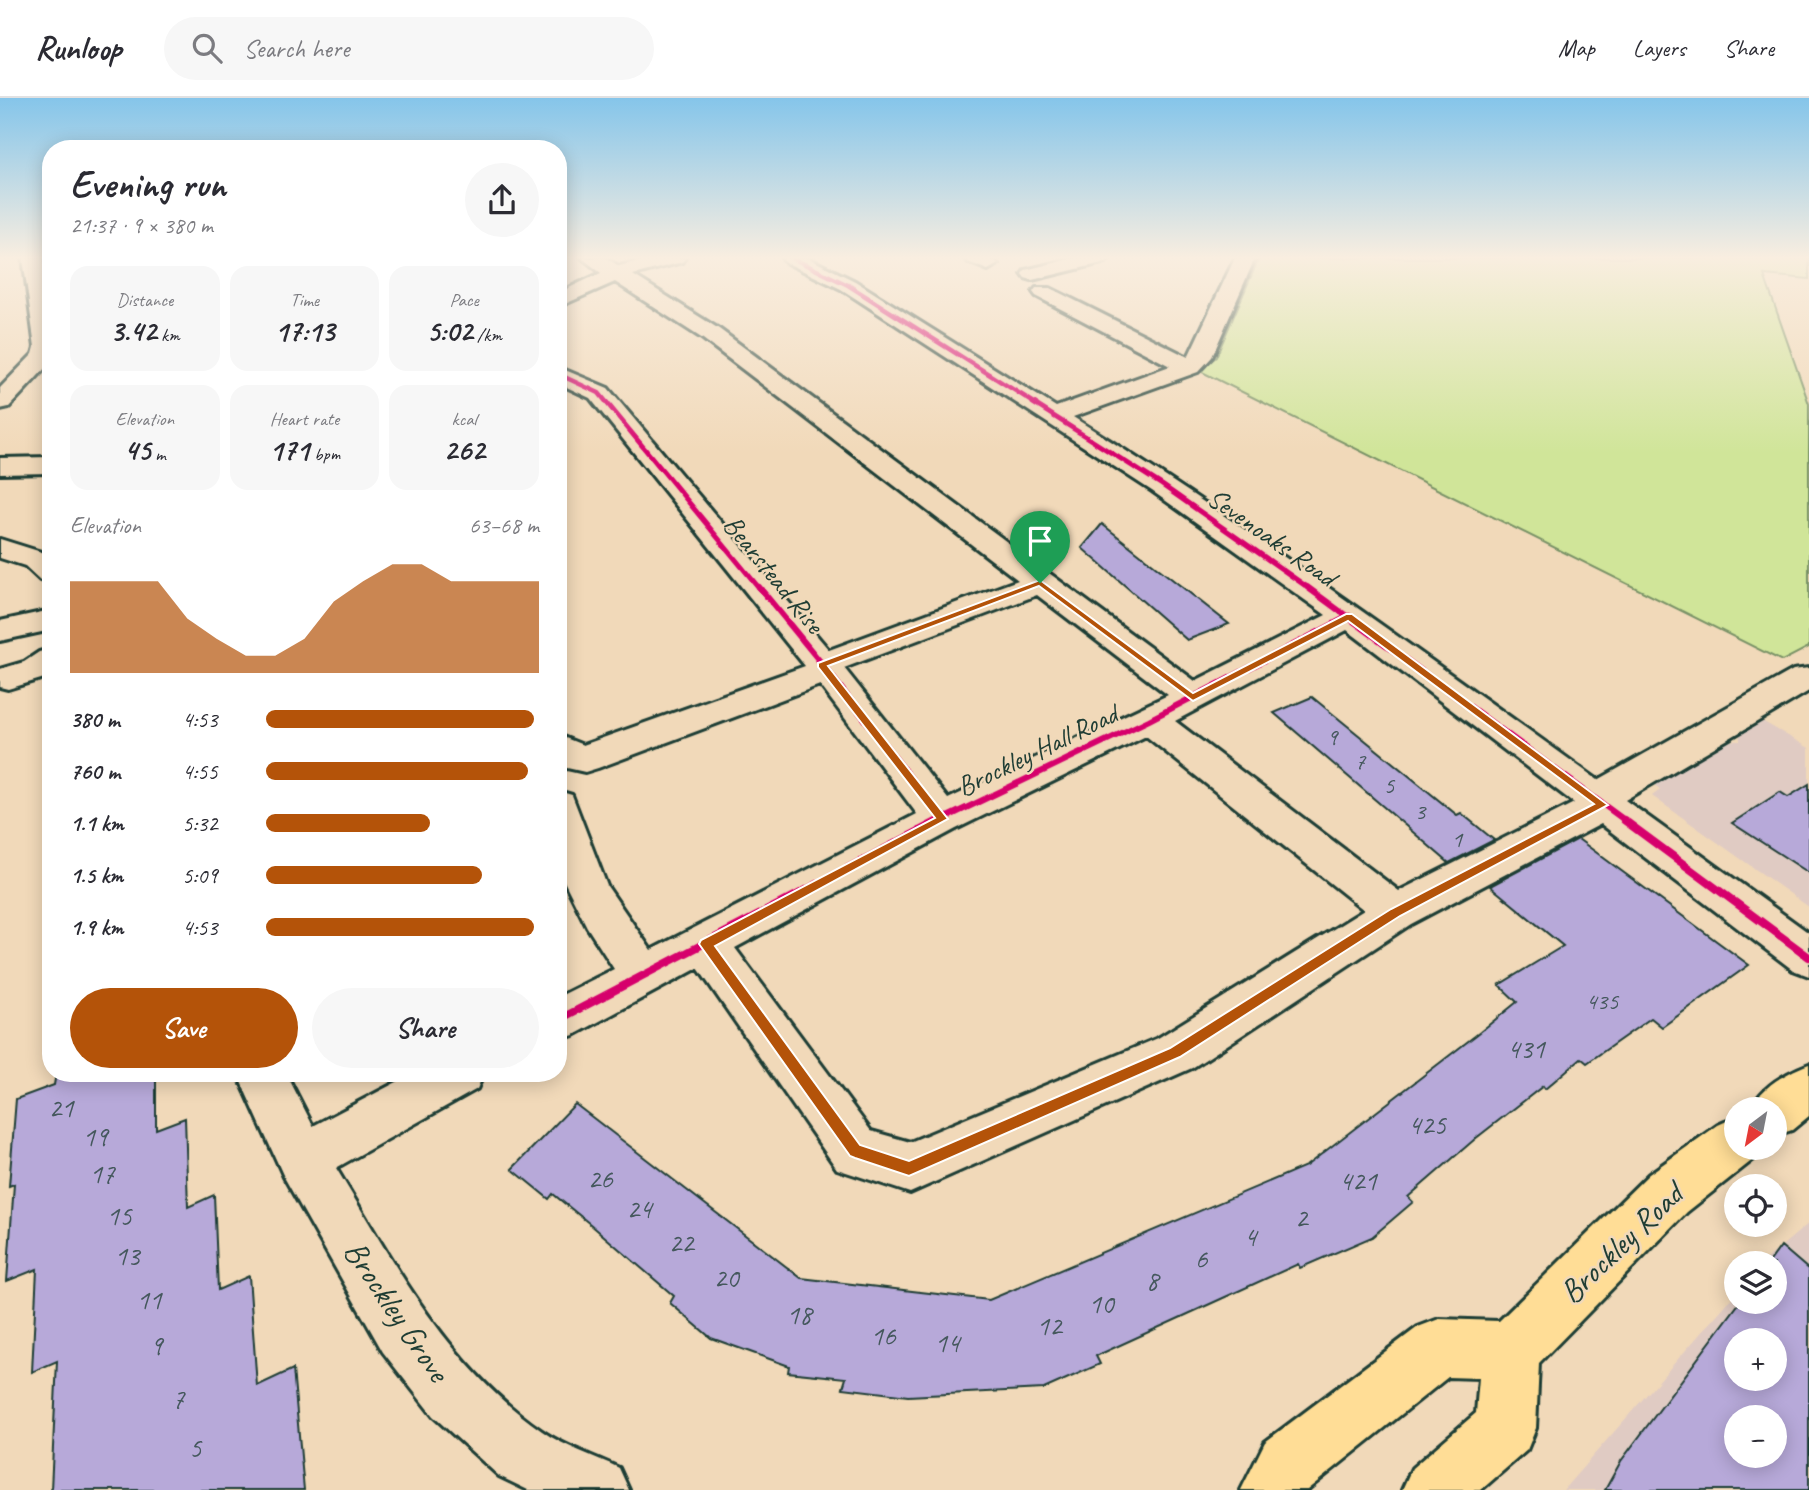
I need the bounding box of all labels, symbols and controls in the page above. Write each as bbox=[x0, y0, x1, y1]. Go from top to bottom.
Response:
search box bbox=[164, 17, 654, 80]
text: Runloop bbox=[35, 27, 122, 69]
icon: search bbox=[188, 29, 226, 67]
text: Search here bbox=[244, 32, 349, 65]
text: Map bbox=[1558, 33, 1595, 63]
text: Layers bbox=[1633, 33, 1686, 63]
text: Share bbox=[1724, 33, 1774, 63]
text: Evening run bbox=[70, 161, 226, 208]
button: share bbox=[465, 163, 539, 237]
text: 21:37 · 9 × 380 m bbox=[70, 211, 213, 240]
text: Distance bbox=[116, 288, 173, 312]
text: Time bbox=[290, 288, 319, 312]
text: Pace bbox=[450, 288, 479, 312]
text: 3.42 bbox=[110, 312, 156, 350]
text: 17:13 bbox=[275, 312, 334, 350]
text: 5:02 bbox=[426, 312, 472, 350]
text: km bbox=[156, 323, 180, 347]
text: /km bbox=[472, 323, 502, 347]
text: Elevation bbox=[116, 407, 174, 431]
text: Heart rate bbox=[270, 407, 339, 431]
text: kcal bbox=[452, 407, 477, 431]
text: 45 bbox=[124, 431, 150, 469]
text: 171 bbox=[269, 431, 309, 469]
text: 262 bbox=[444, 431, 485, 469]
text: m bbox=[150, 442, 166, 466]
text: bpm bbox=[309, 442, 340, 466]
street label: Sevenoaks Road bbox=[1201, 480, 1346, 596]
street label: Bearstead Rise bbox=[716, 508, 833, 642]
text: Elevation bbox=[70, 511, 141, 540]
text: 63–68 m bbox=[469, 511, 539, 540]
pin bbox=[1010, 511, 1070, 583]
icon: arrive bbox=[1021, 522, 1059, 560]
street label: Brockley Hall Road bbox=[951, 694, 1127, 804]
text: 380 m bbox=[70, 705, 120, 734]
text: 4:53 bbox=[182, 705, 218, 734]
house number: 9 bbox=[1327, 722, 1340, 752]
house number: 7 bbox=[1355, 746, 1367, 776]
text: 760 m bbox=[70, 757, 120, 786]
text: 4:55 bbox=[182, 757, 218, 786]
house number: 5 bbox=[1384, 770, 1396, 800]
house number: 3 bbox=[1415, 796, 1428, 826]
text: 1.1 km bbox=[70, 809, 124, 838]
text: 5:32 bbox=[182, 809, 218, 838]
house number: 1 bbox=[1452, 824, 1464, 854]
text: 1.5 km bbox=[70, 861, 123, 890]
text: 5:09 bbox=[182, 861, 218, 890]
text: 1.9 km bbox=[70, 913, 123, 942]
text: 4:53 bbox=[182, 913, 218, 942]
house number: 435 bbox=[1586, 986, 1619, 1016]
button: Save bbox=[70, 988, 298, 1068]
button: Share bbox=[312, 988, 539, 1068]
house number: 431 bbox=[1507, 1031, 1546, 1066]
house number: 21 bbox=[48, 1090, 75, 1125]
north arrow bbox=[1724, 1097, 1787, 1160]
map controls bbox=[1724, 1097, 1787, 1468]
house number: 425 bbox=[1408, 1107, 1447, 1142]
house number: 19 bbox=[82, 1119, 110, 1154]
house number: 17 bbox=[89, 1156, 116, 1191]
house number: 26 bbox=[587, 1161, 614, 1196]
house number: 421 bbox=[1339, 1163, 1378, 1198]
street label: Brockley Road bbox=[1550, 1170, 1695, 1312]
button: locate bbox=[1724, 1174, 1787, 1237]
house number: 24 bbox=[626, 1191, 654, 1226]
house number: 15 bbox=[106, 1198, 133, 1233]
house number: 2 bbox=[1295, 1200, 1310, 1235]
house number: 4 bbox=[1244, 1219, 1259, 1254]
house number: 22 bbox=[668, 1225, 696, 1260]
street label: Brockley Grove bbox=[335, 1232, 461, 1391]
house number: 13 bbox=[114, 1238, 142, 1273]
house number: 6 bbox=[1195, 1241, 1209, 1276]
button: layers bbox=[1724, 1251, 1787, 1314]
house number: 20 bbox=[713, 1260, 741, 1295]
house number: 8 bbox=[1146, 1263, 1161, 1298]
house number: 11 bbox=[136, 1282, 163, 1317]
house number: 10 bbox=[1088, 1286, 1116, 1321]
house number: 18 bbox=[786, 1297, 814, 1332]
house number: 12 bbox=[1036, 1308, 1064, 1343]
house number: 16 bbox=[870, 1318, 897, 1353]
house number: 14 bbox=[934, 1325, 962, 1360]
house number: 9 bbox=[150, 1328, 165, 1363]
button: + bbox=[1724, 1328, 1787, 1391]
house number: 7 bbox=[172, 1381, 186, 1416]
button: − bbox=[1724, 1405, 1787, 1468]
house number: 5 bbox=[189, 1430, 203, 1465]

